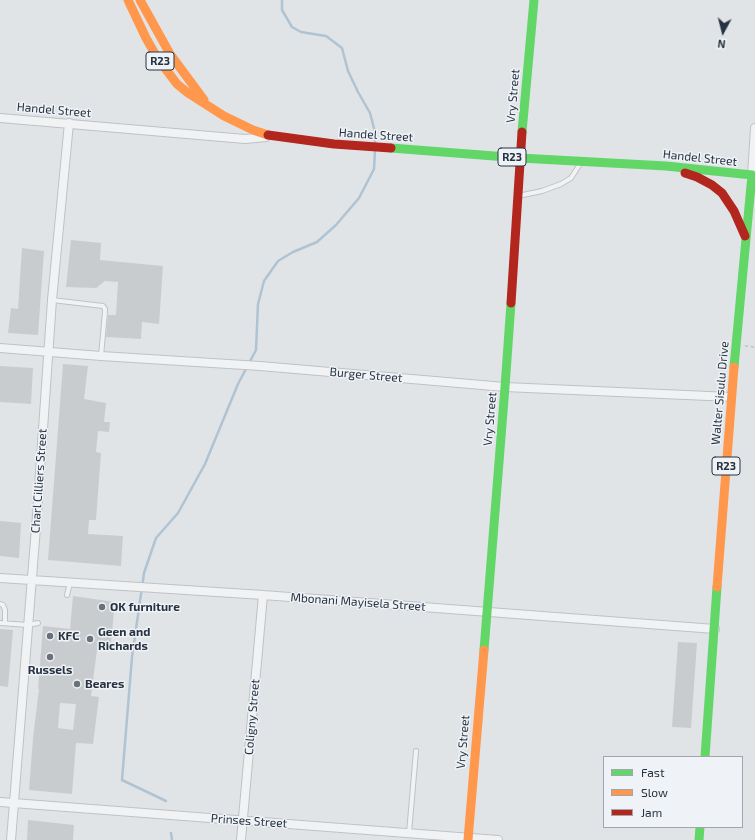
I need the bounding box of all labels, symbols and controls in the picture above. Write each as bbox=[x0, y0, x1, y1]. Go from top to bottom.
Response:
north arrow bbox=[703, 12, 743, 52]
text: N bbox=[717, 37, 726, 51]
road number: R23 bbox=[146, 52, 174, 70]
street label: Vry Street bbox=[503, 68, 523, 124]
street label: Handel Street bbox=[16, 100, 92, 120]
street label: Handel Street bbox=[338, 125, 414, 145]
street label: Handel Street bbox=[662, 147, 738, 169]
road number: R23 bbox=[498, 148, 526, 166]
street label: Walter Sisulu Drive bbox=[708, 341, 732, 445]
street label: Burger Street bbox=[329, 365, 403, 385]
street label: Vry Street bbox=[480, 391, 500, 447]
street label: Charl Cilliers Street bbox=[28, 428, 50, 534]
road number: R23 bbox=[712, 457, 740, 475]
street label: Mbonani Mayisela Street bbox=[290, 590, 426, 614]
place label: OK furniture bbox=[110, 600, 180, 614]
marker: OK furniture bbox=[97, 602, 107, 612]
place label: Geen and Richards bbox=[98, 625, 150, 653]
place label: KFC bbox=[58, 629, 79, 643]
marker: KFC bbox=[45, 631, 55, 641]
marker: Geen and Richards bbox=[85, 634, 95, 644]
marker: Russels bbox=[45, 652, 55, 662]
place label: Russels bbox=[28, 663, 72, 677]
place label: Beares bbox=[85, 677, 124, 691]
street label: Coligny Street bbox=[242, 678, 262, 756]
marker: Beares bbox=[72, 679, 82, 689]
street label: Vry Street bbox=[453, 714, 473, 770]
legend bbox=[603, 756, 743, 828]
text: Fast bbox=[641, 765, 664, 779]
text: Slow bbox=[641, 785, 668, 799]
text: Jam bbox=[641, 805, 662, 819]
street label: Prinses Street bbox=[210, 811, 288, 831]

